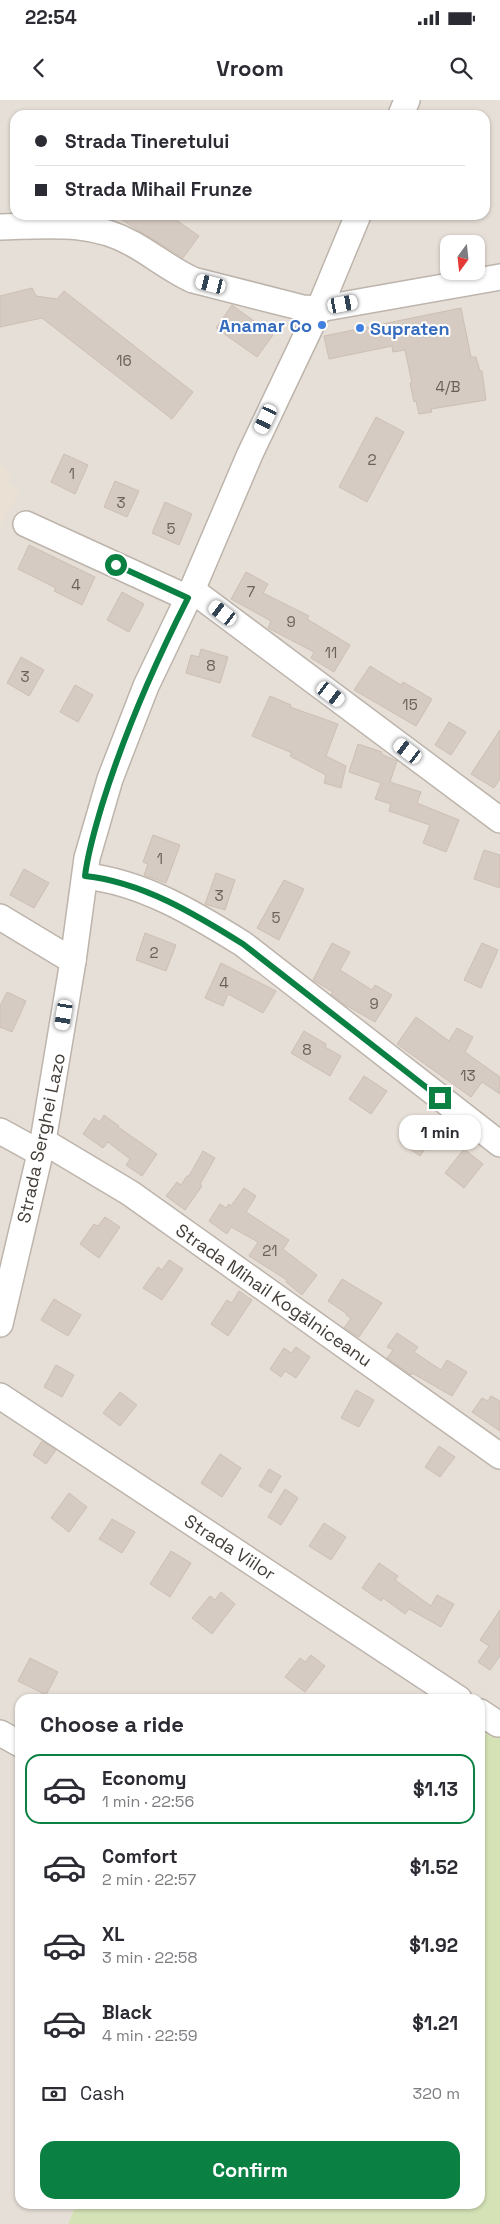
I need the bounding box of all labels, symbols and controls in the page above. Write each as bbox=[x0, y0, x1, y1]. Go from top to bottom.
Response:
text: 22:54 bbox=[25, 5, 77, 30]
icon: back bbox=[25, 54, 53, 82]
text: Vroom bbox=[216, 54, 284, 82]
icon: search bbox=[447, 54, 475, 82]
text: Strada Tineretului bbox=[65, 129, 229, 154]
text: Strada Mihail Frunze bbox=[65, 177, 252, 202]
north arrow bbox=[440, 235, 485, 280]
map controls bbox=[440, 235, 485, 280]
car bbox=[194, 273, 227, 295]
car bbox=[326, 294, 359, 314]
place label: Anamar Co bbox=[219, 314, 312, 337]
place label: Supraten bbox=[370, 317, 450, 340]
marker: Anamar Co bbox=[316, 319, 328, 331]
marker: Supraten bbox=[354, 322, 366, 334]
house number: 16 bbox=[116, 351, 132, 370]
house number: 4/B bbox=[436, 377, 461, 396]
car bbox=[252, 402, 279, 436]
house number: 2 bbox=[367, 450, 377, 469]
house number: 1 bbox=[69, 464, 75, 483]
house number: 3 bbox=[116, 493, 126, 512]
house number: 5 bbox=[167, 519, 176, 538]
route start bbox=[105, 554, 127, 576]
house number: 4 bbox=[71, 575, 81, 594]
house number: 7 bbox=[247, 582, 255, 601]
car bbox=[206, 598, 239, 628]
house number: 9 bbox=[286, 612, 296, 631]
house number: 11 bbox=[325, 643, 337, 662]
house number: 8 bbox=[206, 656, 216, 675]
house number: 3 bbox=[20, 667, 30, 686]
car bbox=[314, 679, 347, 709]
house number: 15 bbox=[402, 695, 418, 714]
car bbox=[391, 736, 424, 766]
house number: 1 bbox=[157, 849, 163, 868]
house number: 3 bbox=[214, 886, 224, 905]
house number: 5 bbox=[272, 908, 281, 927]
house number: 2 bbox=[149, 943, 159, 962]
house number: 4 bbox=[219, 973, 229, 992]
house number: 9 bbox=[369, 994, 379, 1013]
car bbox=[54, 999, 73, 1031]
house number: 8 bbox=[302, 1040, 312, 1059]
street label: Strada Serghei Lazo bbox=[12, 1051, 70, 1225]
house number: 13 bbox=[460, 1066, 476, 1085]
route end bbox=[429, 1087, 451, 1109]
callout: 1 min bbox=[399, 1116, 481, 1150]
text: 1 min bbox=[420, 1122, 460, 1143]
street label: Strada Mihail Kogălniceanu bbox=[171, 1218, 377, 1372]
house number: 21 bbox=[262, 1241, 278, 1260]
street label: Strada Viilor bbox=[180, 1509, 280, 1585]
text: Choose a ride bbox=[40, 1710, 184, 1738]
text: Economy bbox=[102, 1766, 186, 1791]
icon: car bbox=[42, 1767, 87, 1812]
text: $1.13 bbox=[413, 1777, 458, 1802]
text: 1 min · 22:56 bbox=[102, 1791, 194, 1812]
text: Comfort bbox=[102, 1844, 178, 1869]
icon: car bbox=[42, 1845, 87, 1890]
text: $1.52 bbox=[410, 1855, 458, 1880]
text: 2 min · 22:57 bbox=[102, 1869, 196, 1890]
text: XL bbox=[102, 1922, 125, 1947]
icon: car bbox=[42, 1923, 87, 1968]
text: $1.92 bbox=[409, 1933, 458, 1958]
text: 3 min · 22:58 bbox=[102, 1947, 197, 1968]
text: Black bbox=[102, 2000, 152, 2025]
icon: car bbox=[42, 2001, 87, 2046]
text: $1.21 bbox=[412, 2011, 458, 2036]
text: 4 min · 22:59 bbox=[102, 2025, 198, 2046]
icon: cash bbox=[40, 2080, 68, 2108]
text: Cash bbox=[80, 2081, 125, 2106]
text: 320 m bbox=[413, 2083, 460, 2104]
button: Confirm bbox=[40, 2141, 460, 2199]

